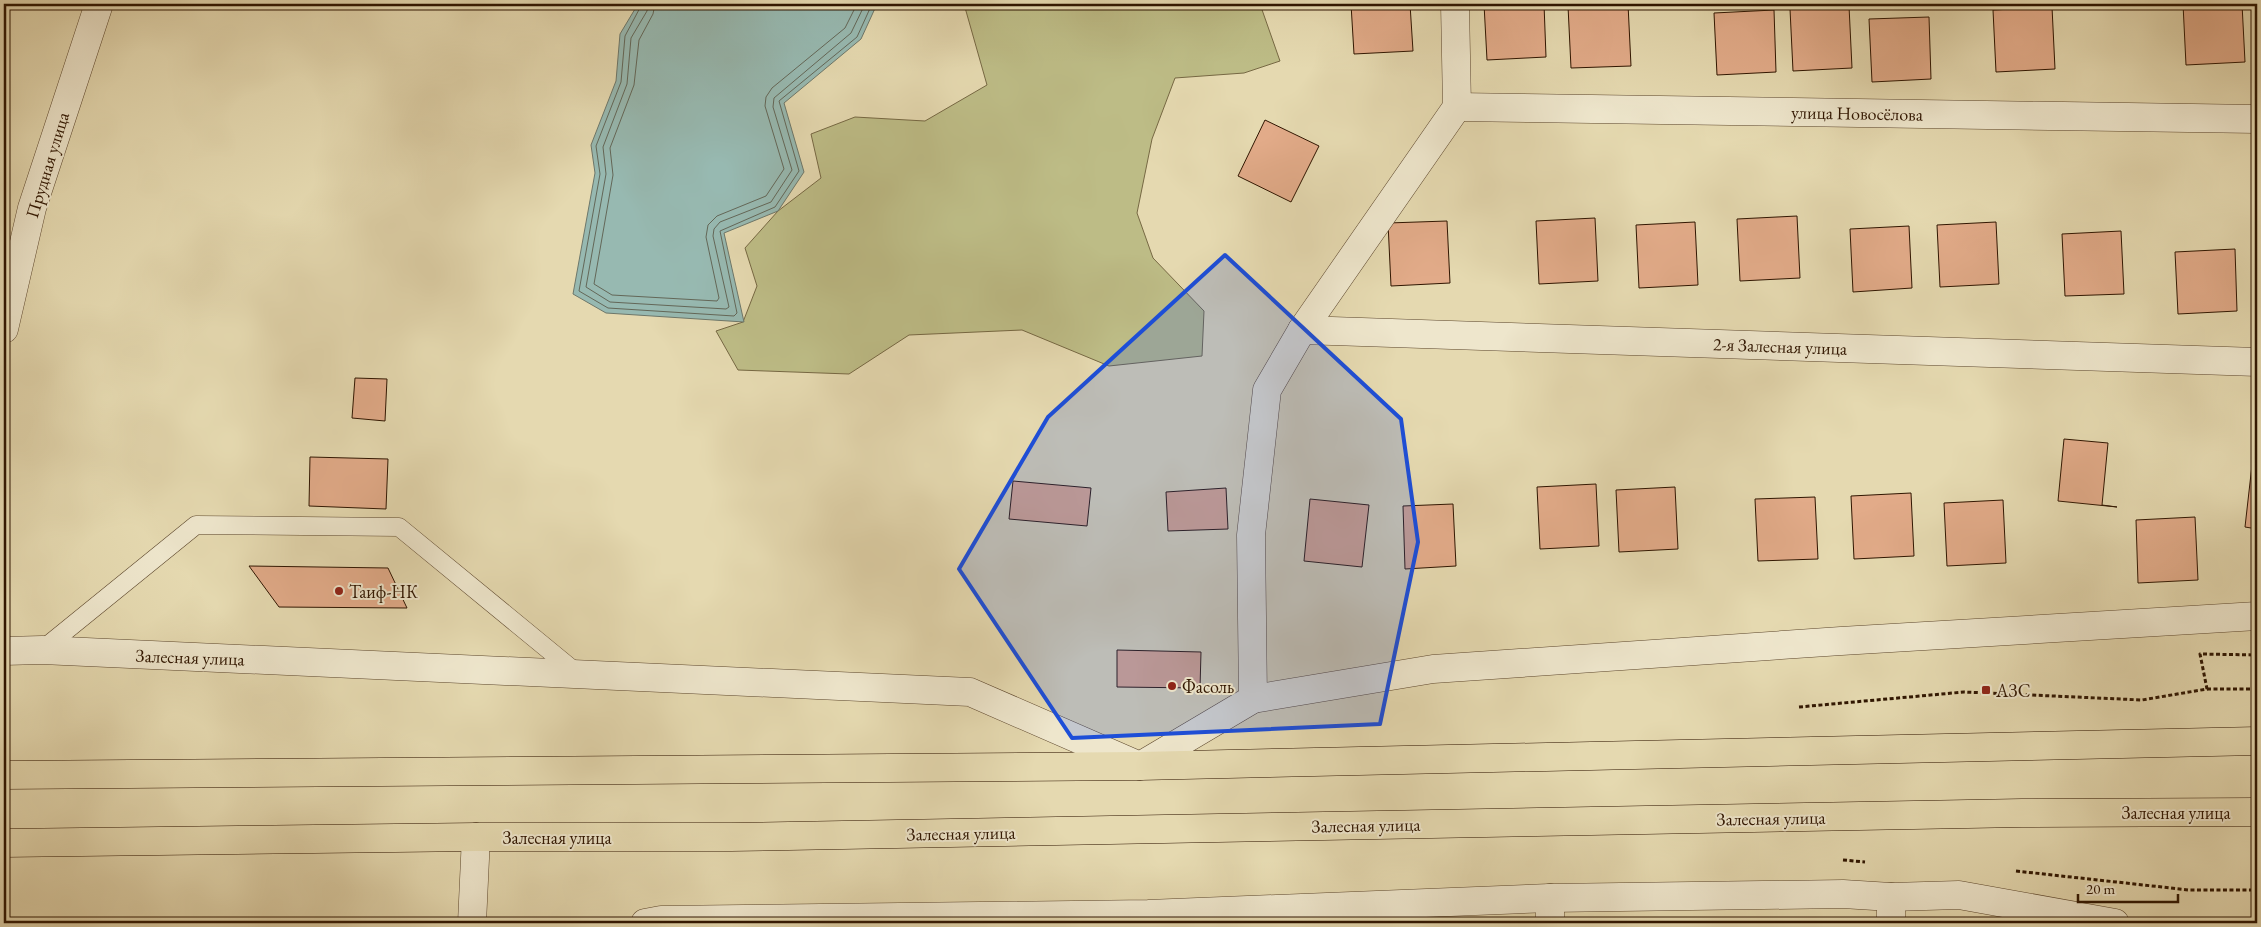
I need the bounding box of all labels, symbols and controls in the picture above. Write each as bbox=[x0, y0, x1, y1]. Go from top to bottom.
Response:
street label: улица Новосёлова bbox=[1791, 100, 1924, 126]
street label: Прудная улица bbox=[20, 108, 74, 221]
street label: 2-я Залесная улица bbox=[1712, 332, 1848, 360]
place label: Таиф-НК bbox=[349, 580, 418, 603]
marker: Таиф-НК bbox=[333, 585, 345, 597]
street label: Залесная улица bbox=[135, 644, 246, 670]
place label: Фасоль bbox=[1182, 675, 1234, 698]
place label: АЗС bbox=[1995, 679, 2030, 702]
marker: Фасоль bbox=[1166, 680, 1178, 692]
marker: АЗС bbox=[1980, 684, 1992, 696]
street label: Залесная улица bbox=[2121, 801, 2231, 824]
street label: Залесная улица bbox=[1716, 806, 1827, 830]
street label: Залесная улица bbox=[1311, 813, 1422, 837]
street label: Залесная улица bbox=[906, 821, 1017, 845]
street label: Залесная улица bbox=[502, 826, 612, 849]
scale bar bbox=[2078, 872, 2178, 904]
text: 20 m bbox=[2086, 879, 2115, 898]

